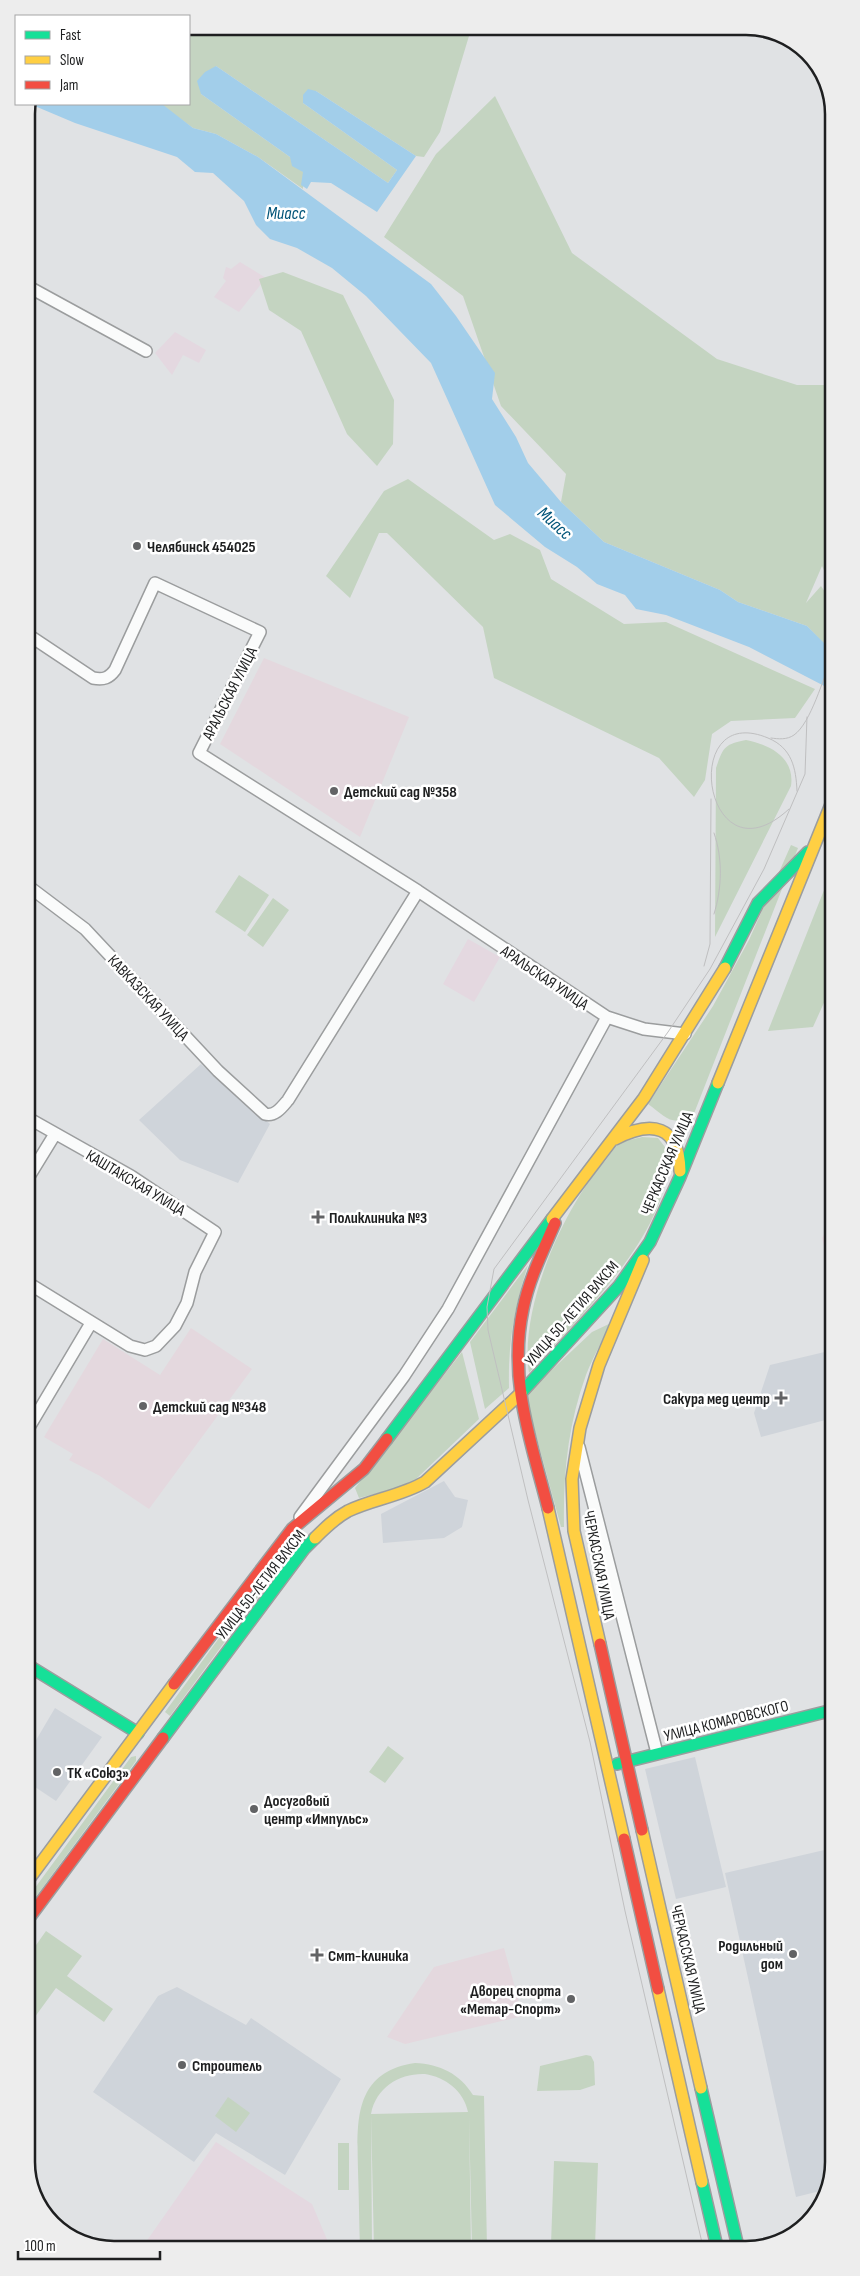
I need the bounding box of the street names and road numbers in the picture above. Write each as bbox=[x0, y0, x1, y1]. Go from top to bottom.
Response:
street label: АРАЛЬСКАЯ УЛИЦА bbox=[198, 644, 262, 744]
street label: АРАЛЬСКАЯ УЛИЦА bbox=[496, 941, 592, 1015]
street label: КАВКАЗСКАЯ УЛИЦА bbox=[103, 951, 193, 1045]
street label: ЧЕРКАССКАЯ УЛИЦА bbox=[637, 1109, 698, 1218]
street label: КАШТАКСКАЯ УЛИЦА bbox=[82, 1146, 189, 1221]
street label: УЛИЦА 50-ЛЕТИЯ ВЛКСМ bbox=[521, 1257, 623, 1371]
street label: ЧЕРКАССКАЯ УЛИЦА bbox=[579, 1509, 618, 1622]
street label: УЛИЦА 50-ЛЕТИЯ ВЛКСМ bbox=[213, 1526, 310, 1643]
street label: УЛИЦА КОМАРОВСКОГО bbox=[662, 1697, 791, 1746]
street label: ЧЕРКАССКАЯ УЛИЦА bbox=[666, 1903, 709, 2016]

